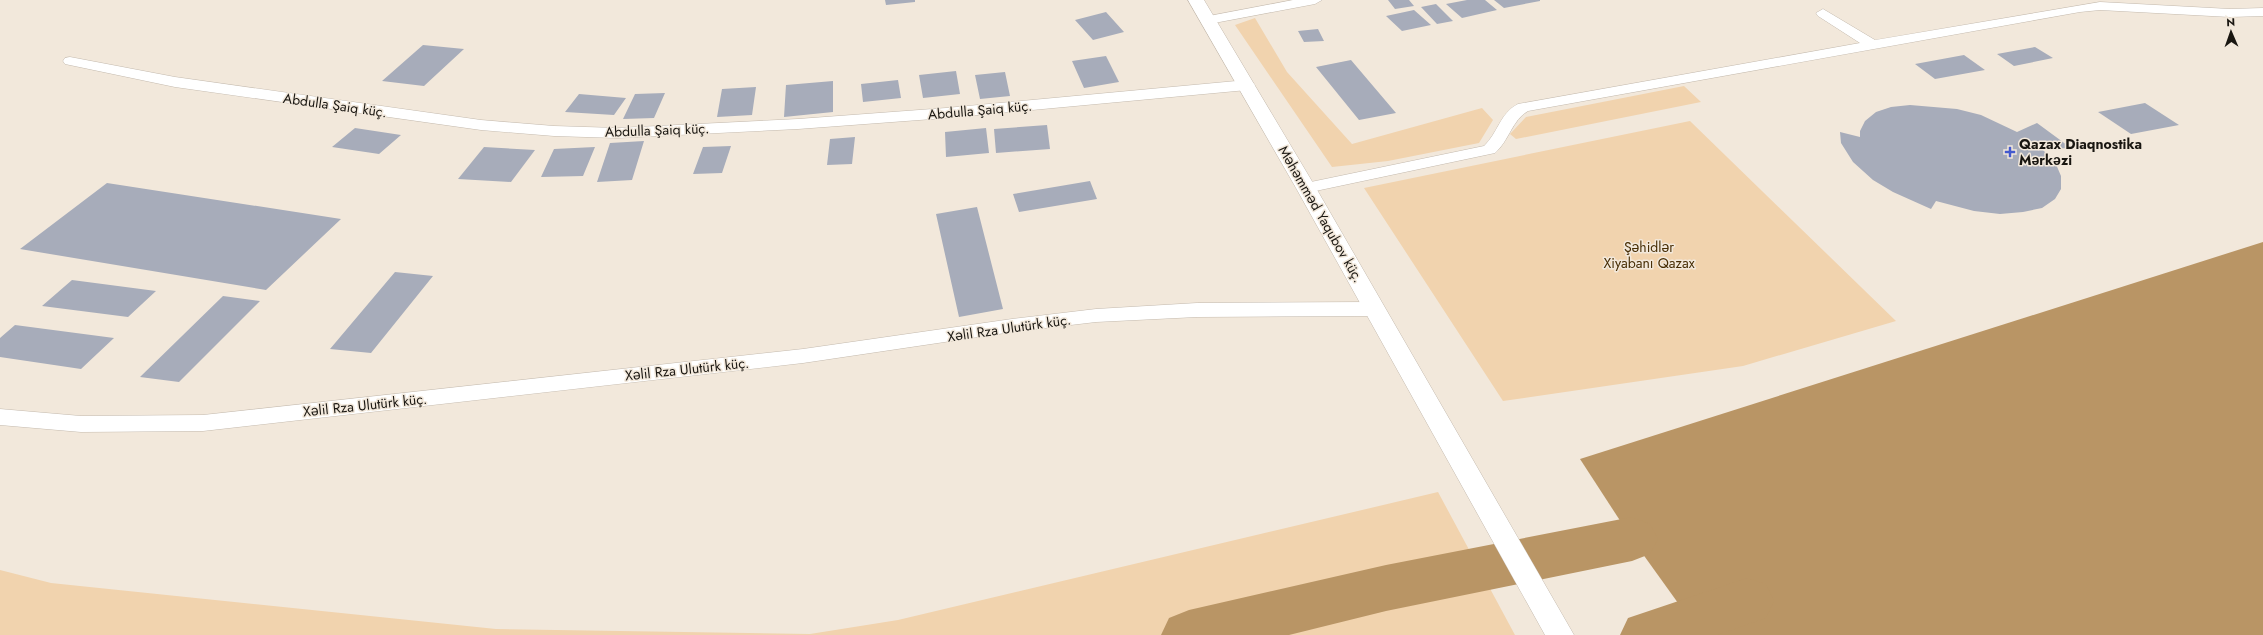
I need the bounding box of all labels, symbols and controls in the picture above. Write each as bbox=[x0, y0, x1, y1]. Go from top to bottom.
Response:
north arrow bbox=[2211, 12, 2251, 52]
text: N bbox=[2226, 14, 2235, 30]
street label: Abdulla Şaiq küç. bbox=[282, 88, 388, 122]
street label: Abdulla Şaiq küç. bbox=[927, 95, 1033, 125]
street label: Abdulla Şaiq küç. bbox=[604, 118, 710, 142]
place label: Qazax Diaqnostika Mərkəzi bbox=[2019, 134, 2142, 170]
street label: Məhəmməd Yaqubov küç. bbox=[1274, 142, 1368, 286]
marker: Qazax Diaqnostika Mərkəzi bbox=[2004, 146, 2016, 158]
park label: Şəhidlər Xiyabanı Qazax bbox=[1603, 237, 1695, 273]
street label: Xəlil Rza Ulutürk küç. bbox=[946, 309, 1072, 347]
street label: Xəlil Rza Ulutürk küç. bbox=[624, 353, 750, 385]
street label: Xəlil Rza Ulutürk küç. bbox=[302, 389, 428, 421]

